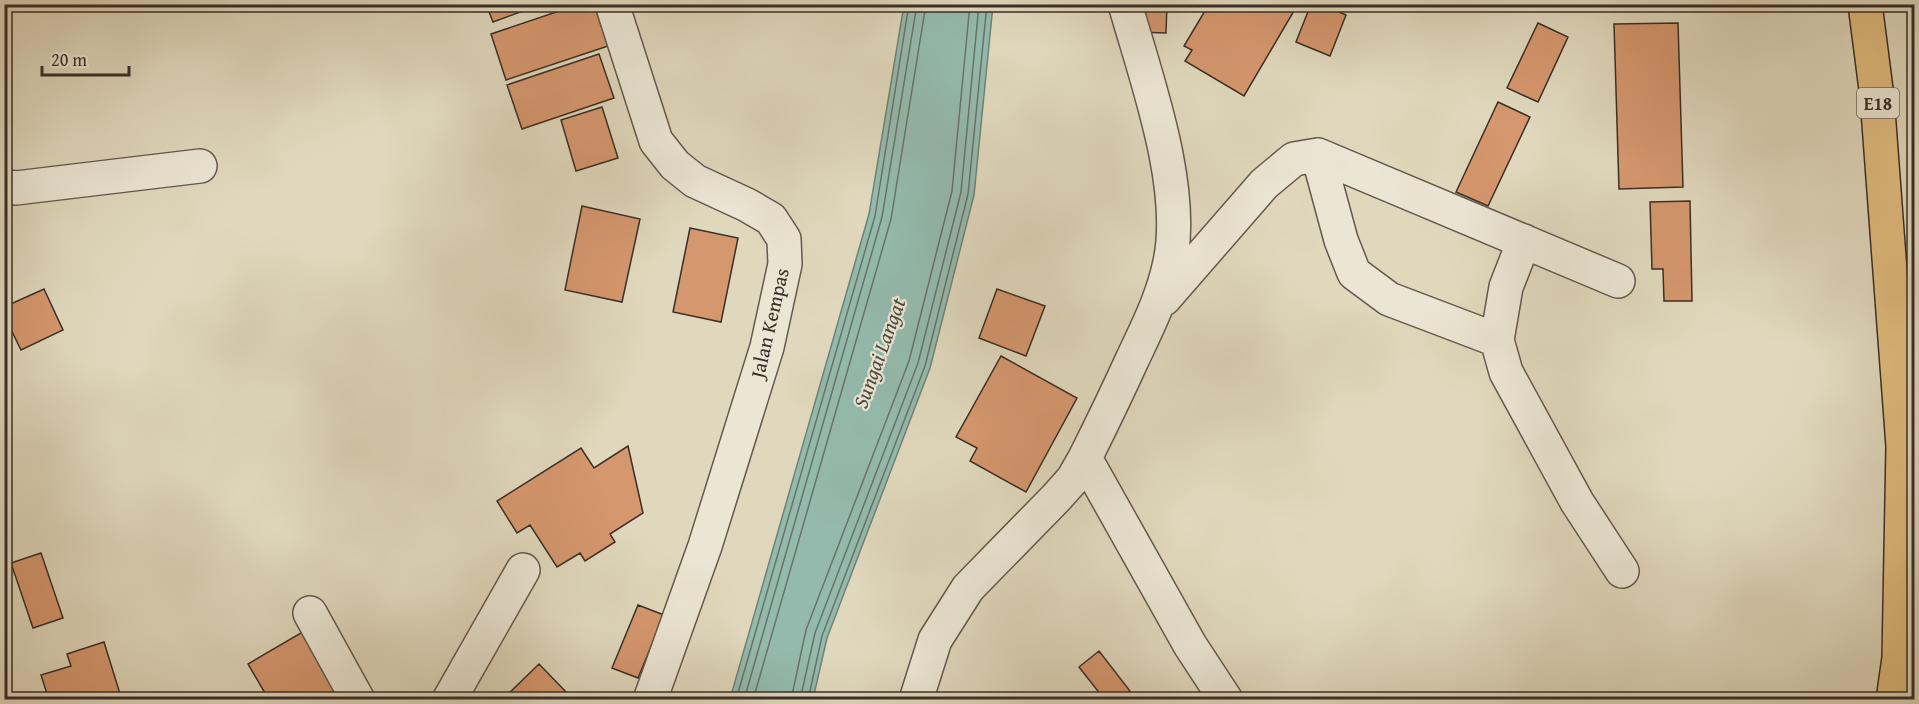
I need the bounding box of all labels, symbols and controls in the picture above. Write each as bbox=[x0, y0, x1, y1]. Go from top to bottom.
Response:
scale bar bbox=[42, 39, 129, 77]
text: 20 m bbox=[51, 46, 87, 73]
road number: E18 bbox=[1857, 88, 1899, 118]
street label: Jalan Kempas bbox=[742, 265, 796, 384]
water label: Sungai Langat bbox=[845, 293, 913, 413]

